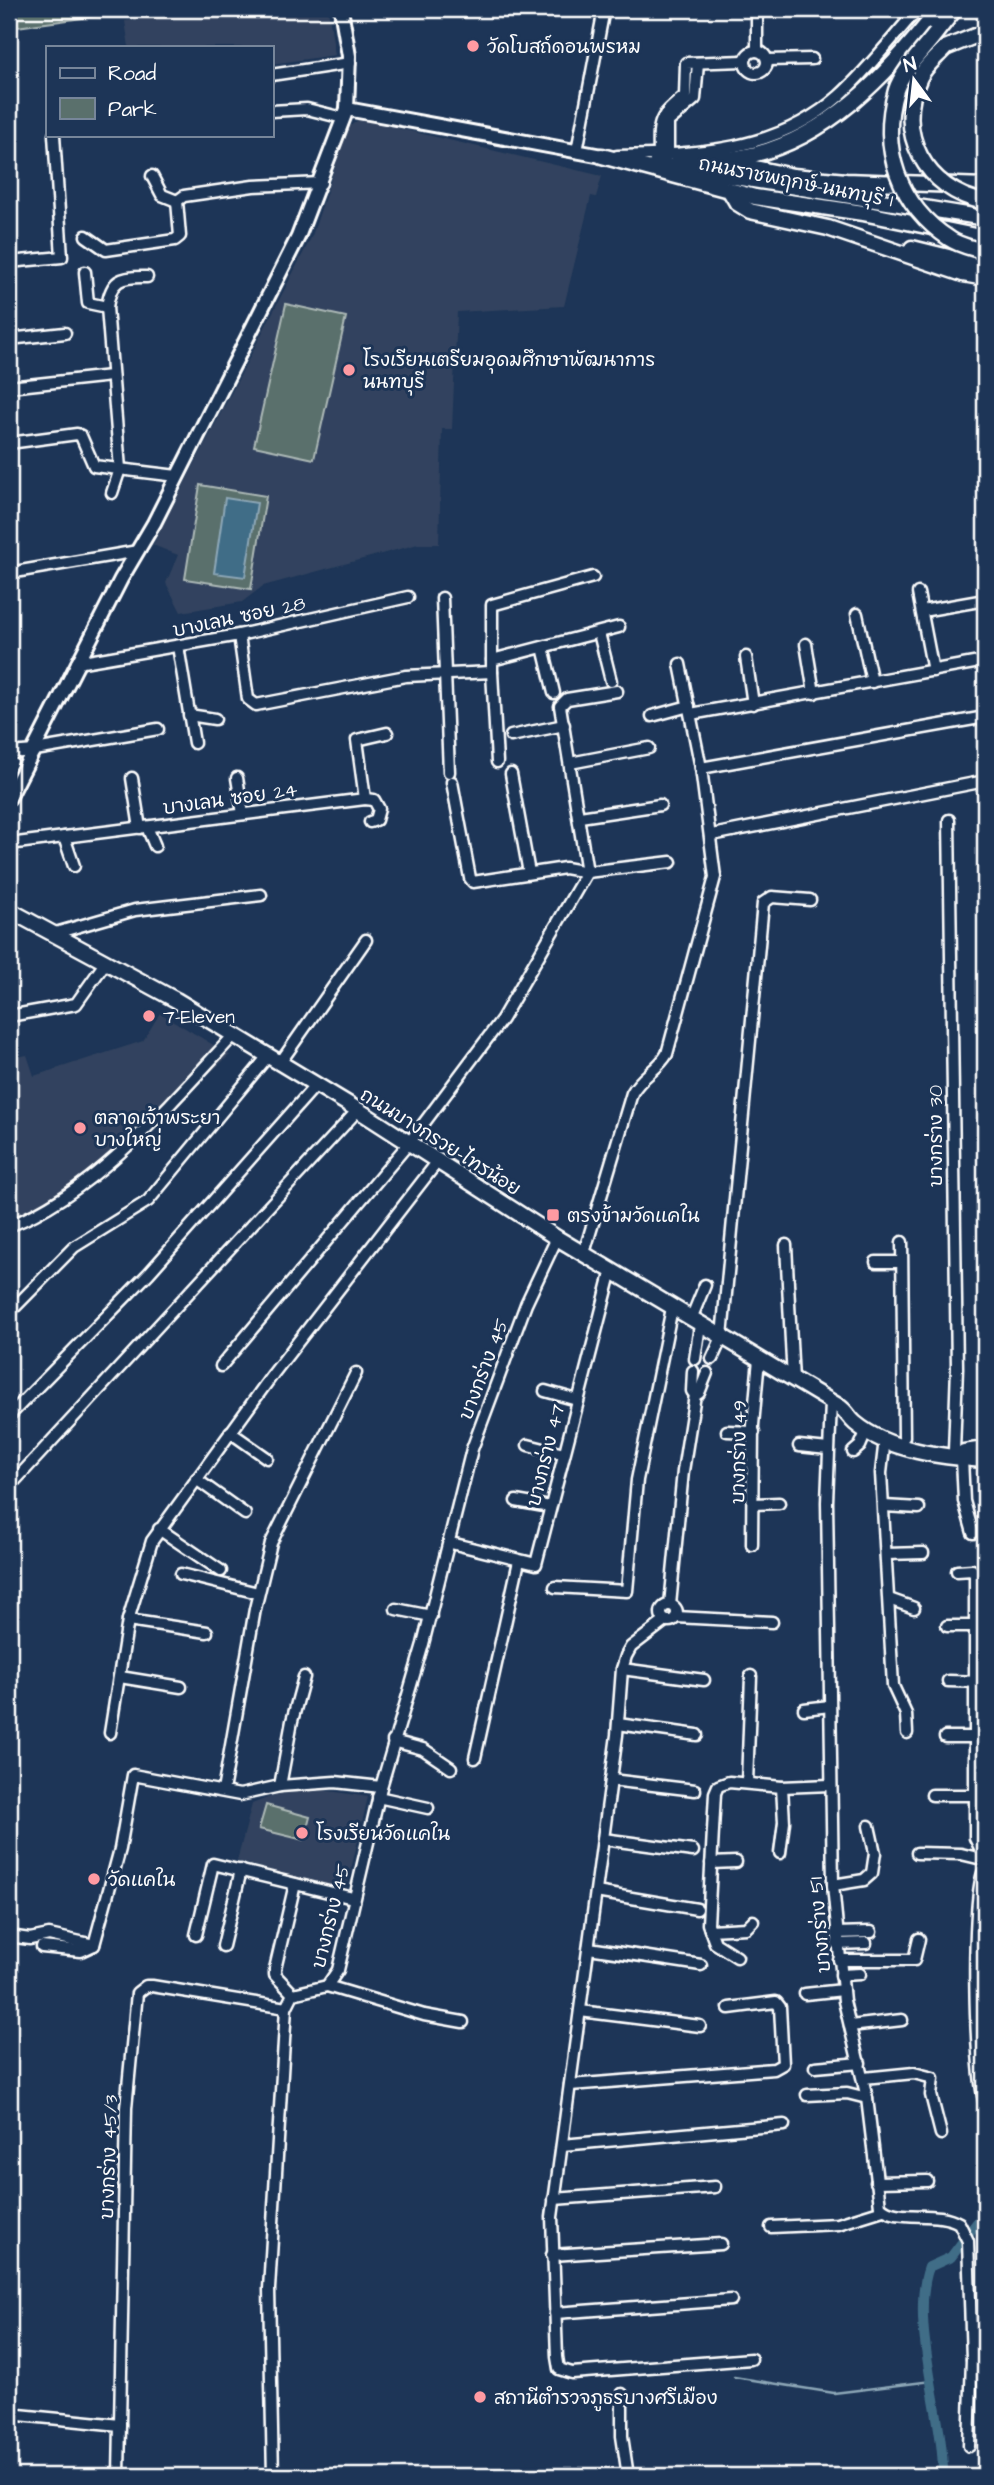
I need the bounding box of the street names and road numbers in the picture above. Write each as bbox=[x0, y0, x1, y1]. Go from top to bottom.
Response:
street label: ถนนราชพฤกษ์-นนทบุรี 1 bbox=[696, 150, 896, 215]
street label: บางเลน ซอย 28 bbox=[171, 590, 308, 645]
street label: บางเลน ซอย 24 bbox=[161, 777, 299, 822]
street label: ถนนบางกรวย-ไทรน้อย bbox=[355, 1082, 526, 1203]
street label: บางกร่าง 30 bbox=[923, 1085, 950, 1187]
street label: บางกร่าง 45 bbox=[453, 1314, 516, 1424]
street label: บางกร่าง 49 bbox=[725, 1400, 754, 1504]
street label: บางกร่าง 47 bbox=[521, 1401, 572, 1510]
street label: บางกร่าง 45 bbox=[305, 1861, 358, 1971]
street label: บางกร่าง 51 bbox=[803, 1875, 838, 1974]
street label: บางกร่าง 45/3 bbox=[94, 2094, 125, 2220]

